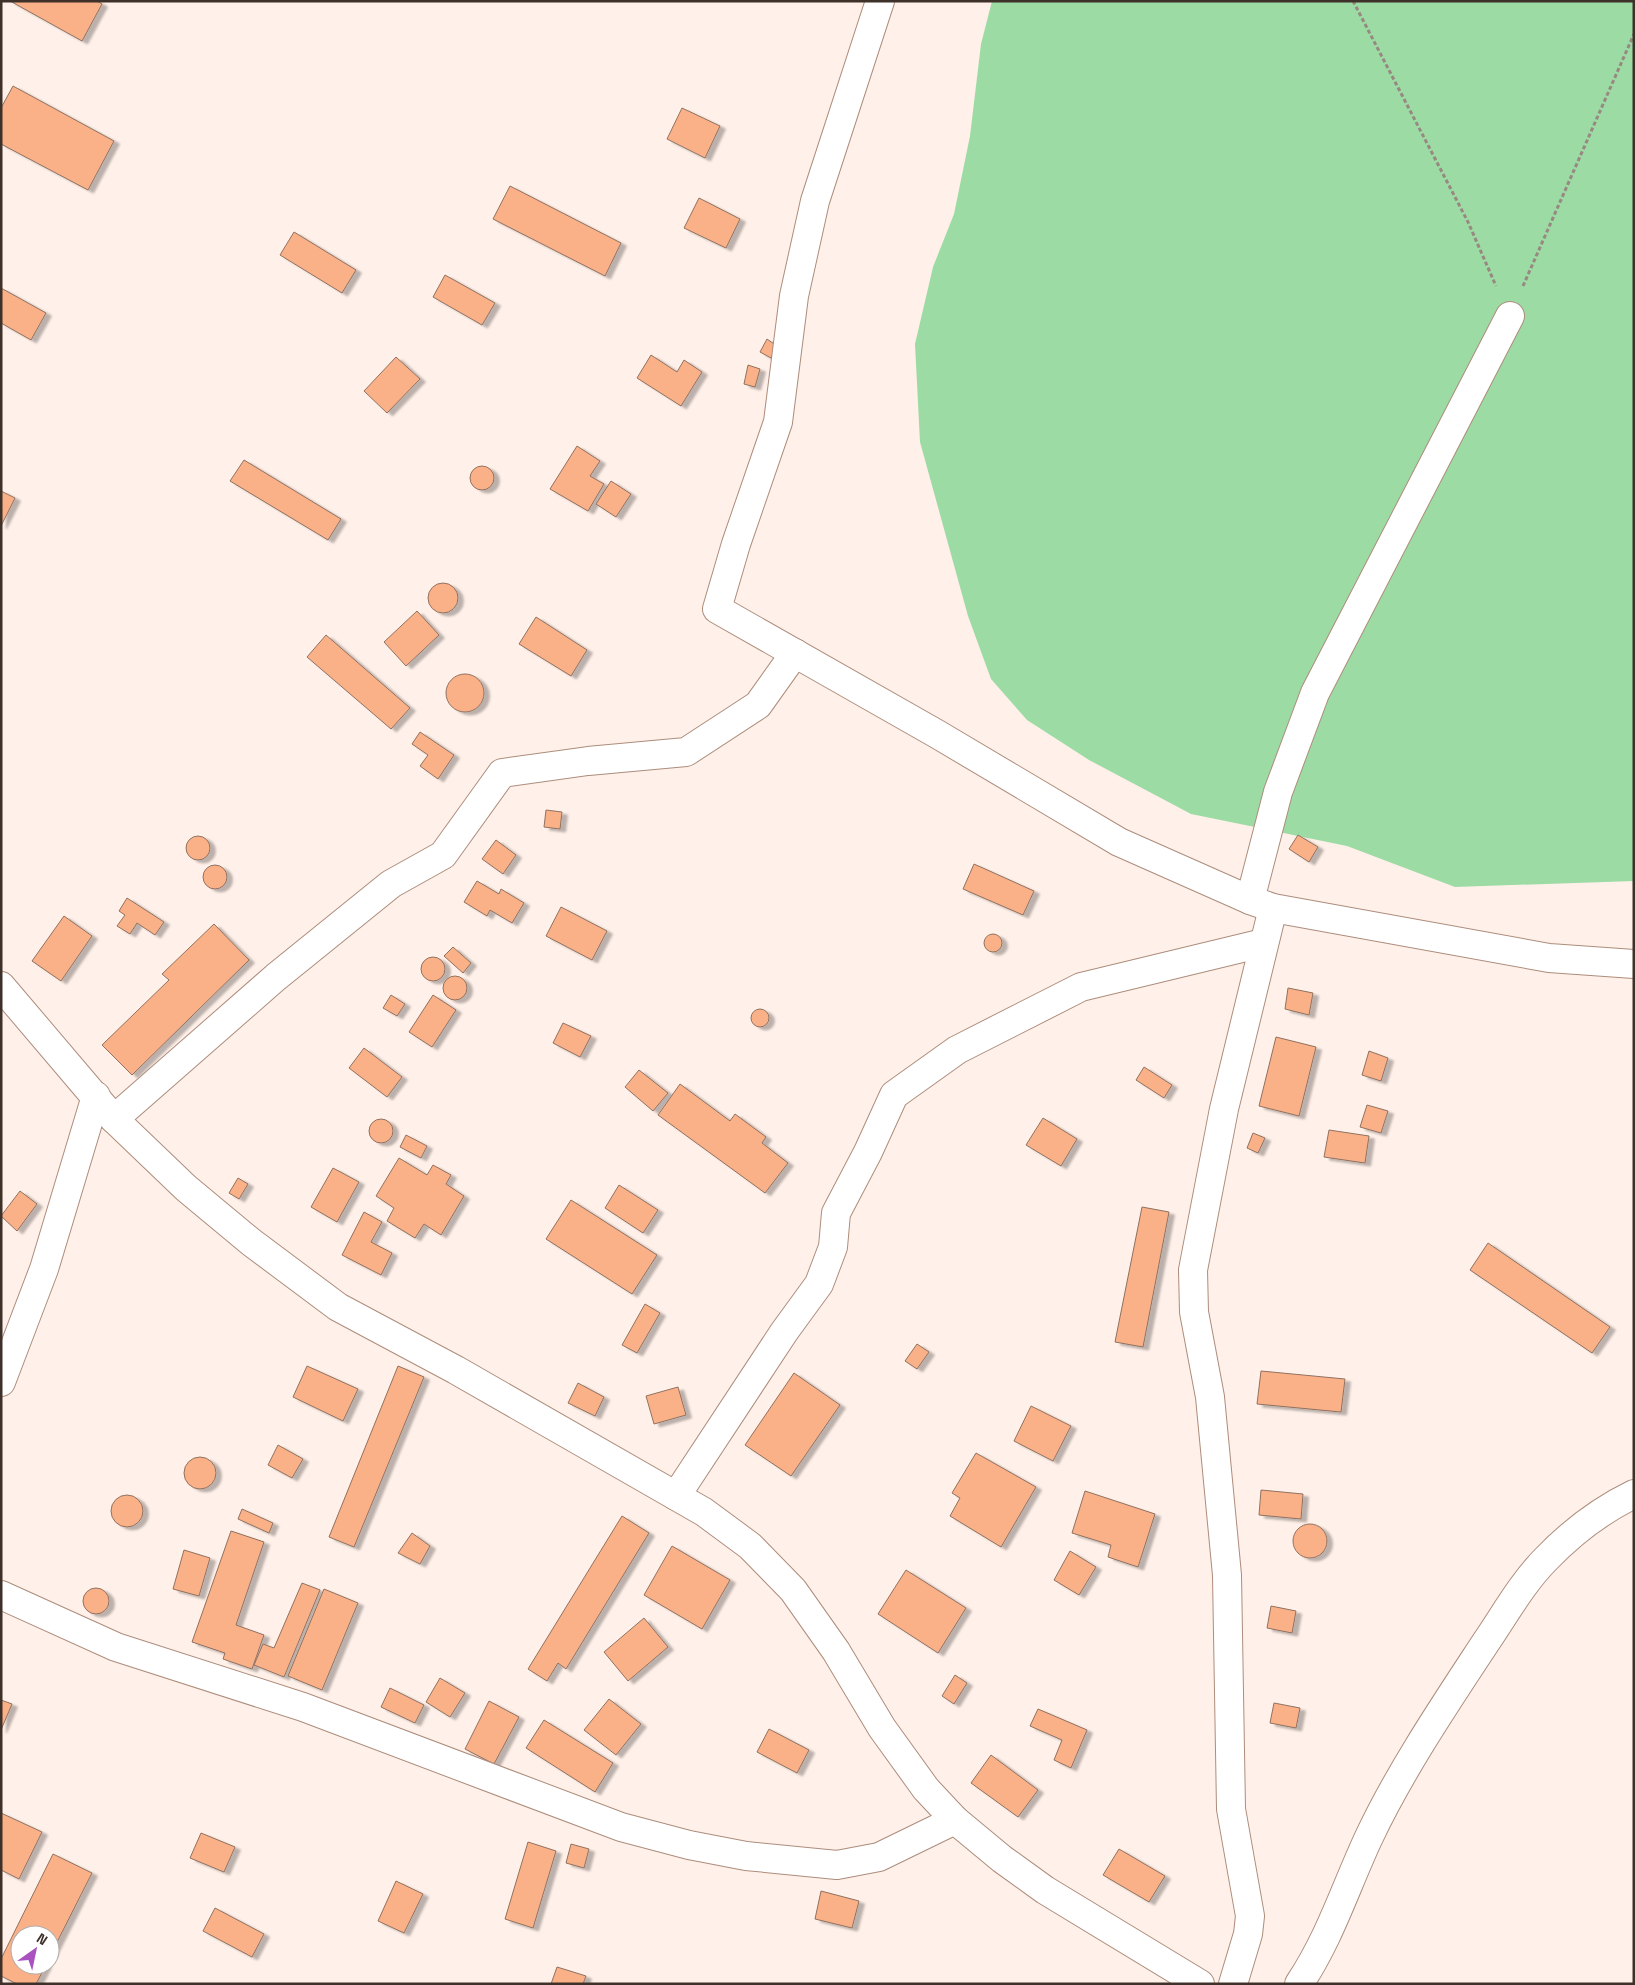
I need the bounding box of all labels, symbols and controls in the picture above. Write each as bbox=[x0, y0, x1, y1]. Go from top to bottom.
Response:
north arrow bbox=[10, 1925, 60, 1975]
text: N bbox=[33, 1929, 51, 1949]

